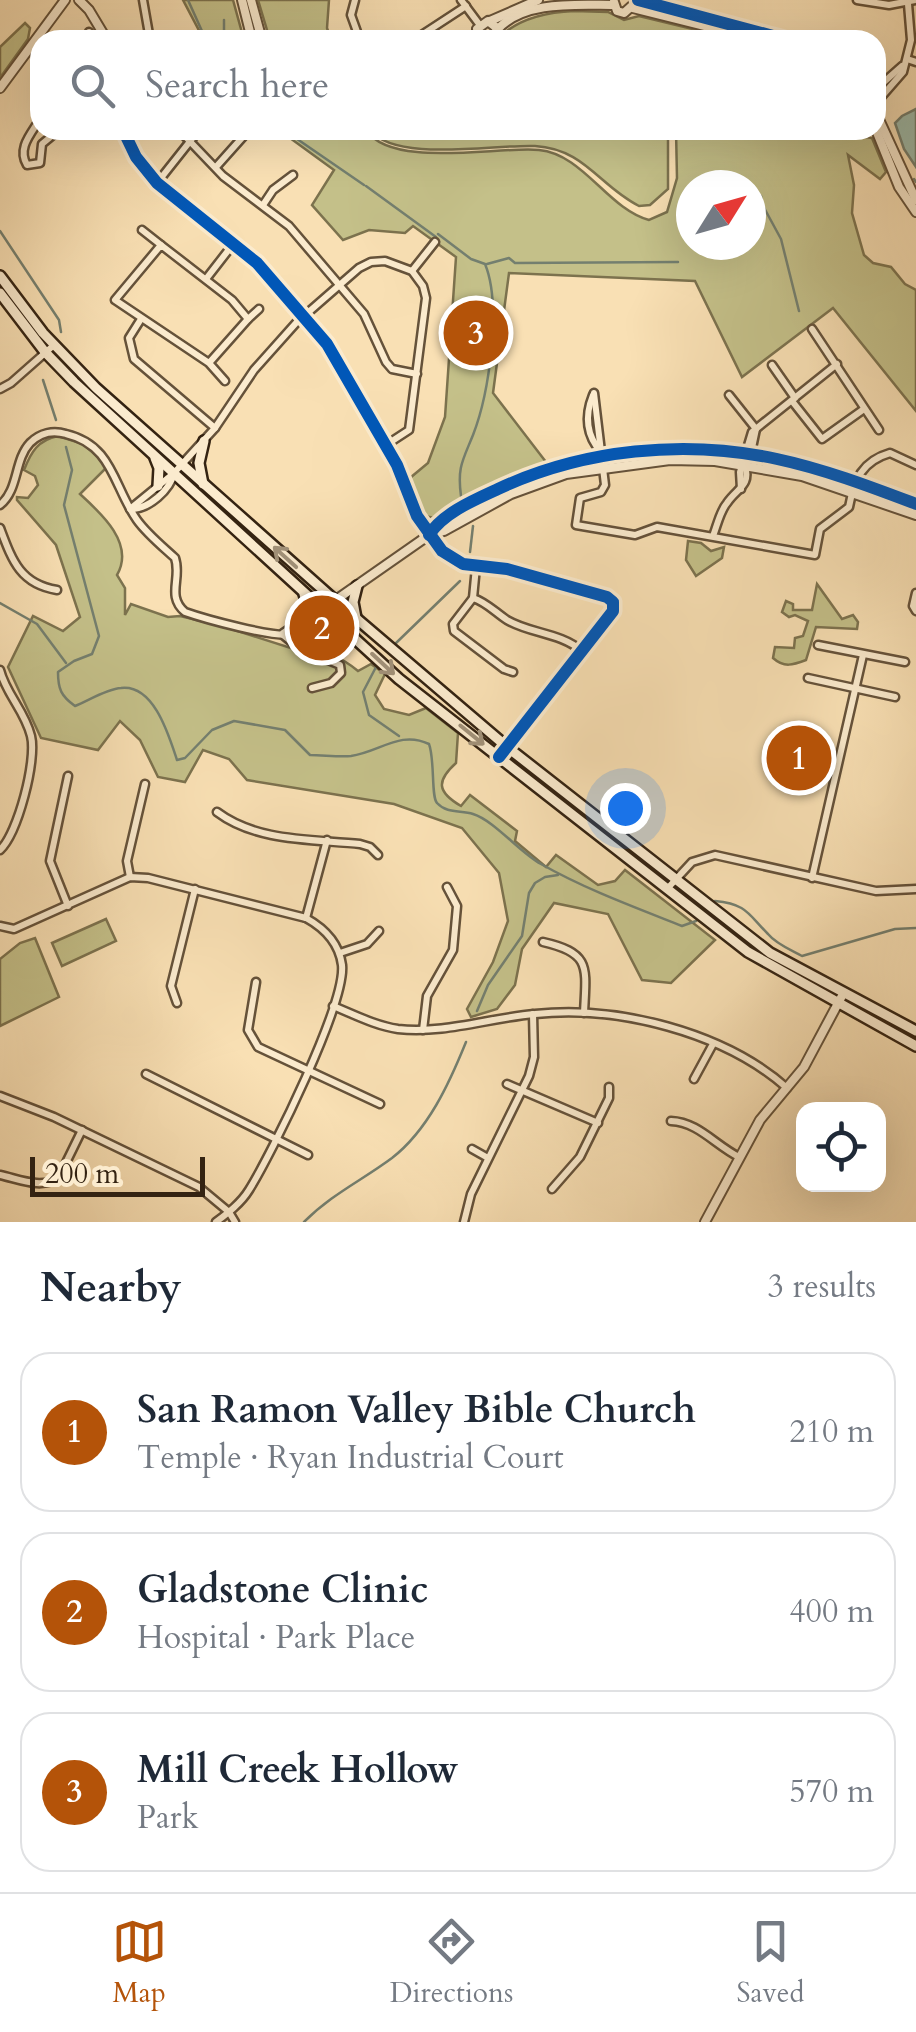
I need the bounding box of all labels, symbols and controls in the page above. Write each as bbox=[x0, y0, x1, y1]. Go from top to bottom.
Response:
search box bbox=[30, 30, 886, 140]
icon: search bbox=[65, 58, 120, 113]
text: Search here bbox=[145, 59, 329, 111]
north arrow bbox=[676, 170, 766, 260]
pin: 3 bbox=[444, 296, 508, 370]
one-way arrow bbox=[273, 545, 298, 568]
pin: 2 bbox=[290, 590, 354, 666]
one-way arrow bbox=[370, 652, 394, 676]
pin: 1 bbox=[766, 720, 832, 796]
one-way arrow bbox=[459, 724, 485, 746]
your location bbox=[600, 783, 651, 834]
map controls bbox=[796, 1102, 886, 1192]
button: locate bbox=[796, 1102, 886, 1192]
scale bar bbox=[30, 1152, 205, 1196]
text: 200 m bbox=[45, 1155, 119, 1193]
text: Nearby bbox=[40, 1259, 182, 1316]
text: 3 results bbox=[768, 1265, 876, 1309]
text: San Ramon Valley Bible Church bbox=[137, 1384, 696, 1436]
text: 1 bbox=[66, 1410, 83, 1454]
text: 210 m bbox=[789, 1410, 874, 1454]
text: Temple · Ryan Industrial Court bbox=[137, 1436, 564, 1480]
text: Gladstone Clinic bbox=[137, 1564, 428, 1616]
text: 2 bbox=[66, 1590, 83, 1634]
text: 400 m bbox=[789, 1590, 874, 1634]
text: Hospital · Park Place bbox=[137, 1616, 415, 1660]
text: Mill Creek Hollow bbox=[137, 1744, 458, 1796]
text: 3 bbox=[66, 1770, 83, 1814]
text: 570 m bbox=[789, 1770, 874, 1814]
text: Park bbox=[137, 1796, 199, 1840]
tab: Map bbox=[112, 1914, 167, 2012]
tab: Directions bbox=[390, 1914, 513, 2012]
tab: Saved bbox=[736, 1914, 804, 2012]

